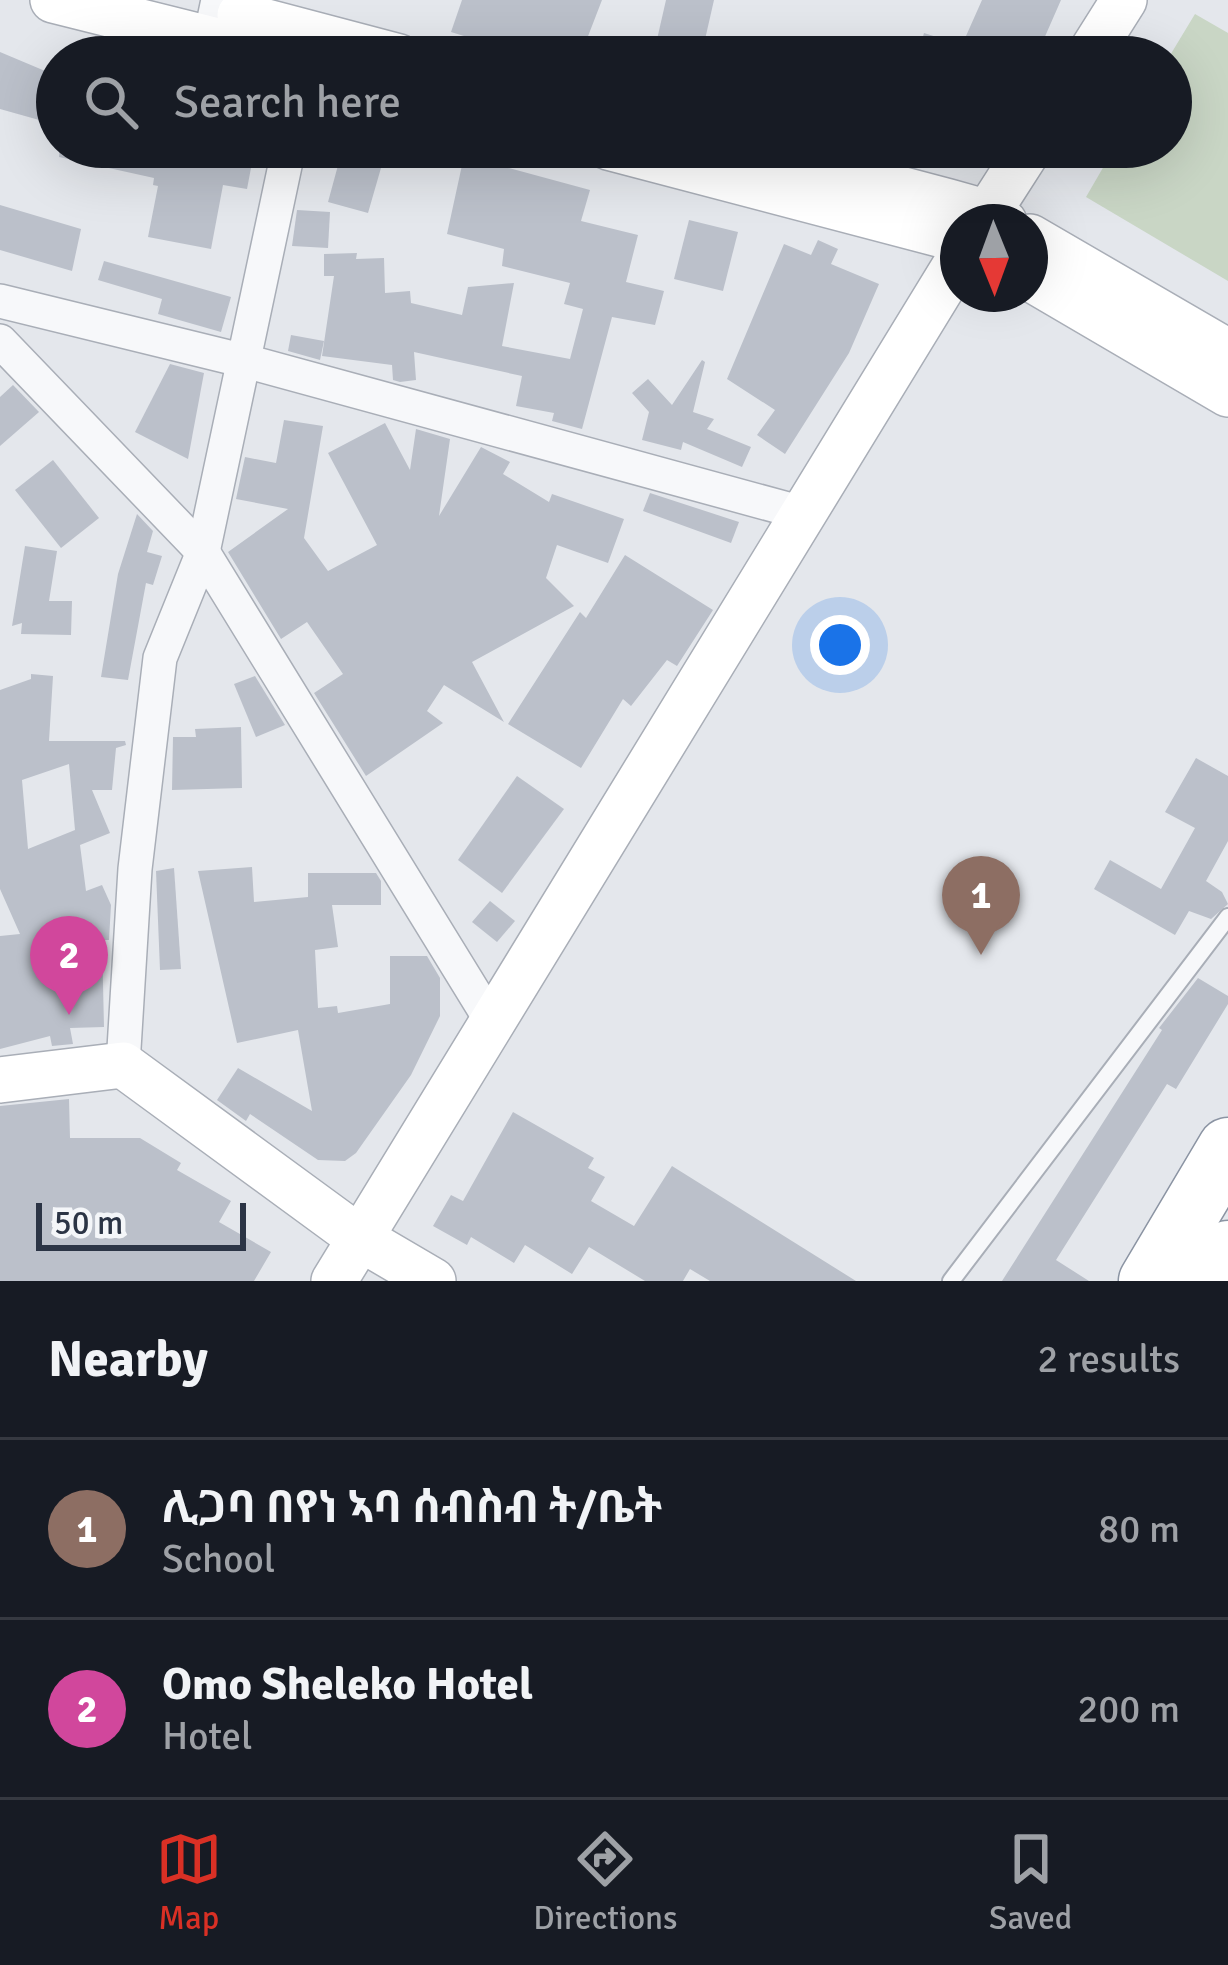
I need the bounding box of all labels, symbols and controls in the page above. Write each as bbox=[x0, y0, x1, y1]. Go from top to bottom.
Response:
search box bbox=[36, 36, 1192, 168]
icon: search bbox=[78, 69, 144, 135]
text: Search here bbox=[174, 75, 401, 130]
north arrow bbox=[940, 204, 1048, 312]
your location bbox=[810, 615, 870, 675]
pin: 1 bbox=[942, 856, 1020, 955]
pin: 2 bbox=[30, 916, 108, 1015]
scale bar bbox=[36, 1197, 246, 1250]
text: 50 m bbox=[54, 1203, 123, 1244]
text: Nearby bbox=[48, 1328, 208, 1391]
text: 2 results bbox=[1037, 1335, 1180, 1383]
text: ሊጋባ በየነ ኣባ ሰብስብ ት/ቤት bbox=[162, 1480, 662, 1535]
text: 1 bbox=[76, 1505, 98, 1553]
text: 80 m bbox=[1098, 1505, 1180, 1553]
text: School bbox=[162, 1535, 275, 1583]
text: Omo Sheleko Hotel bbox=[162, 1657, 533, 1712]
text: 2 bbox=[76, 1685, 98, 1733]
text: 200 m bbox=[1077, 1685, 1180, 1733]
text: Hotel bbox=[162, 1712, 253, 1760]
tab: Map bbox=[156, 1826, 222, 1939]
tab: Directions bbox=[533, 1826, 678, 1939]
tab: Saved bbox=[989, 1826, 1072, 1939]

